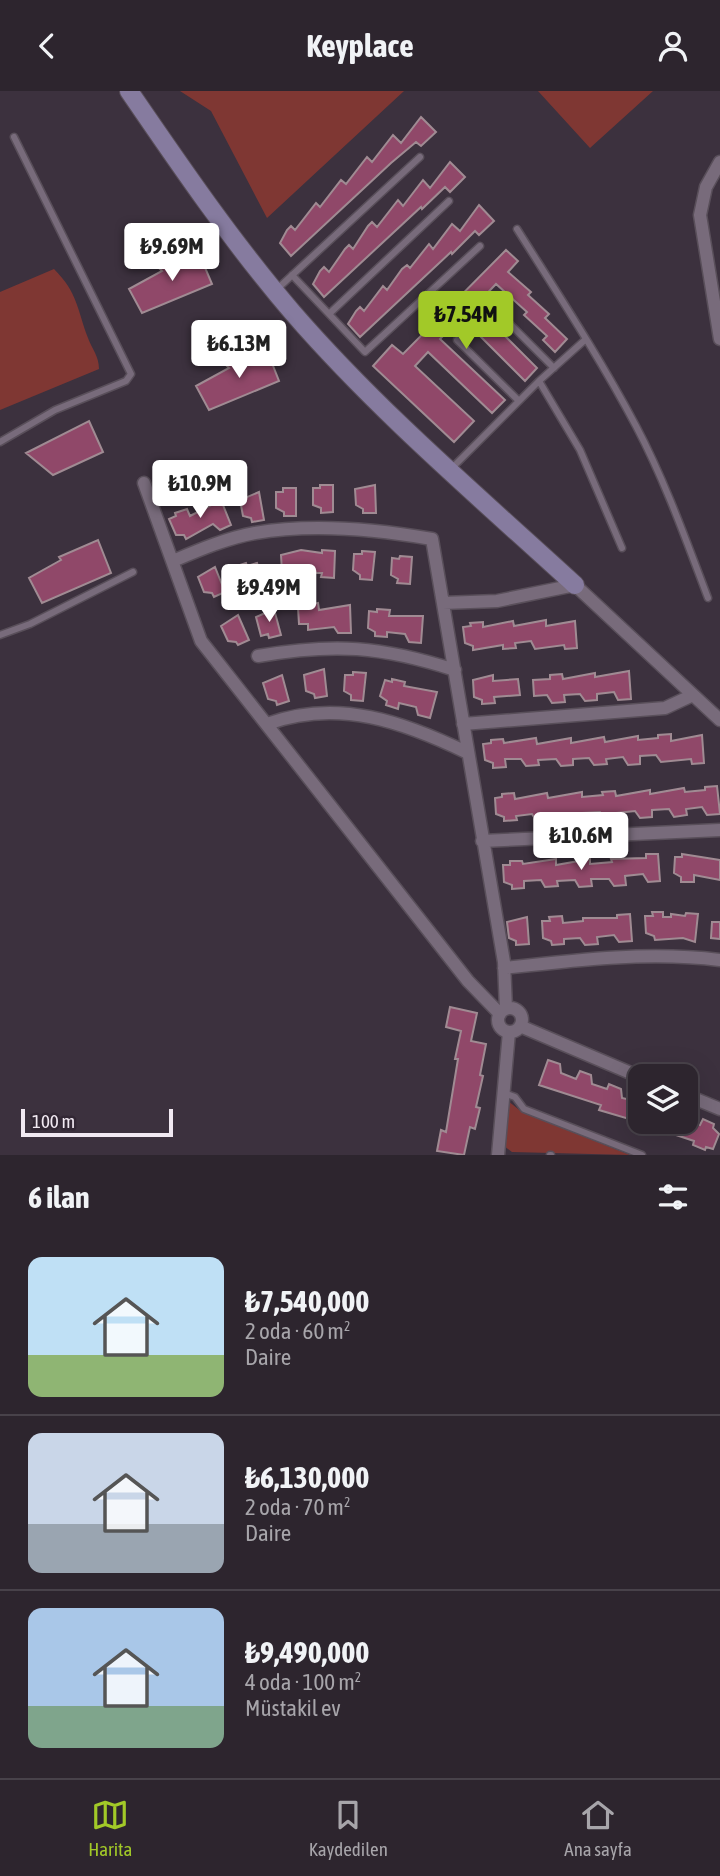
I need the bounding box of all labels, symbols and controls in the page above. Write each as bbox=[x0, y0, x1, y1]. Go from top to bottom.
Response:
icon: back bbox=[28, 27, 66, 65]
text: Keyplace bbox=[306, 27, 414, 64]
icon: person bbox=[654, 27, 692, 65]
pin: ₺9.69M bbox=[115, 223, 229, 283]
text: ₺9.69M bbox=[140, 233, 204, 259]
pin: ₺7.54M bbox=[409, 292, 523, 351]
text: ₺7.54M bbox=[434, 301, 498, 327]
pin: ₺6.13M bbox=[182, 321, 296, 380]
text: ₺6.13M bbox=[207, 330, 271, 356]
pin: ₺10.9M bbox=[143, 461, 257, 520]
text: ₺10.9M bbox=[168, 470, 232, 496]
pin: ₺9.49M bbox=[212, 565, 326, 624]
text: ₺9.49M bbox=[237, 574, 301, 600]
pin: ₺10.6M bbox=[524, 813, 638, 872]
text: ₺10.6M bbox=[549, 822, 613, 848]
map controls bbox=[628, 1064, 698, 1134]
button: layers bbox=[628, 1064, 698, 1134]
scale bar bbox=[21, 1106, 173, 1138]
text: 100 m bbox=[32, 1110, 75, 1132]
icon: filters bbox=[654, 1178, 692, 1216]
text: 6 ilan bbox=[28, 1180, 90, 1214]
text: ₺7,540,000 bbox=[245, 1284, 369, 1318]
icon: home bbox=[84, 1285, 168, 1369]
text: 2 oda · 60 m² bbox=[245, 1318, 350, 1344]
text: Daire bbox=[245, 1344, 291, 1370]
text: ₺6,130,000 bbox=[245, 1460, 369, 1494]
icon: home bbox=[84, 1461, 168, 1545]
text: 2 oda · 70 m² bbox=[245, 1494, 350, 1520]
text: Daire bbox=[245, 1520, 291, 1546]
text: ₺9,490,000 bbox=[245, 1635, 369, 1669]
icon: home bbox=[84, 1636, 168, 1720]
text: 4 oda · 100 m² bbox=[245, 1669, 361, 1695]
text: Müstakil ev bbox=[245, 1695, 341, 1721]
tab: Harita bbox=[88, 1796, 132, 1860]
tab: Kaydedilen bbox=[309, 1796, 388, 1860]
tab: Ana sayfa bbox=[564, 1796, 632, 1860]

